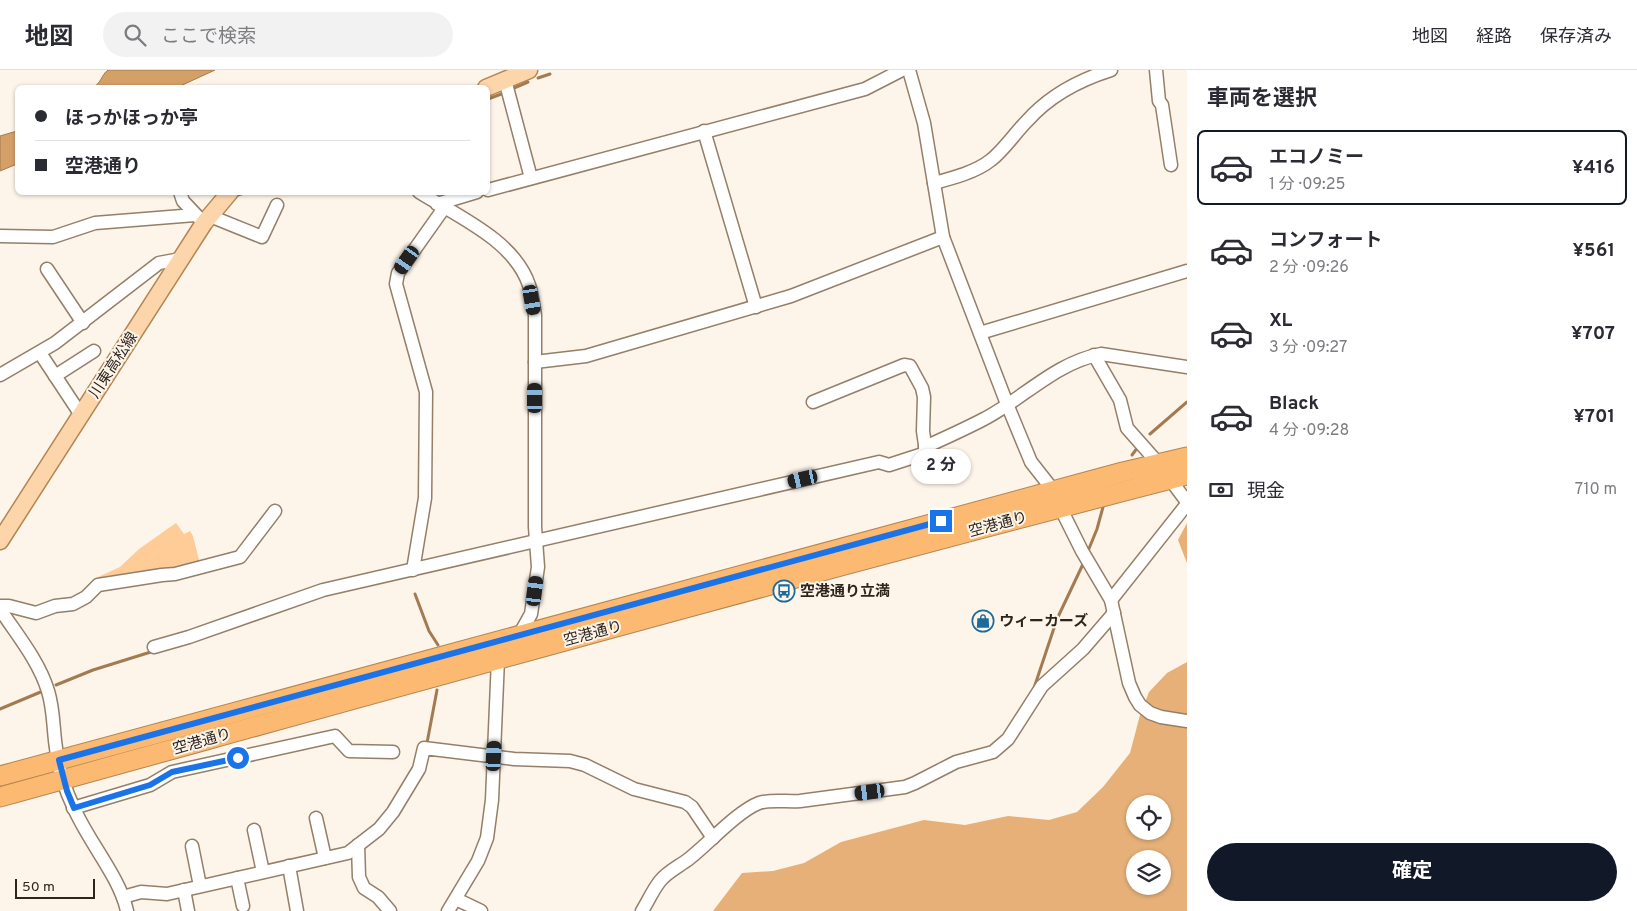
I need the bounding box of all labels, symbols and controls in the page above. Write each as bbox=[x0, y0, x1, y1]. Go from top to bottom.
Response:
search box bbox=[103, 12, 453, 57]
icon: search bbox=[121, 21, 149, 49]
text: 地図 bbox=[25, 23, 73, 53]
text: ここで検索 bbox=[161, 25, 256, 49]
text: 地図 bbox=[1412, 26, 1448, 49]
text: 経路 bbox=[1476, 26, 1512, 49]
text: 保存済み bbox=[1540, 26, 1612, 49]
text: 車両を選択 bbox=[1207, 86, 1317, 113]
text: ほっかほっか亭 bbox=[65, 107, 198, 131]
icon: car bbox=[1209, 145, 1254, 190]
text: エコノミー bbox=[1269, 146, 1364, 170]
text: 空港通り bbox=[65, 155, 141, 179]
text: ¥416 bbox=[1572, 156, 1615, 180]
text: 1 分 · 09:25 bbox=[1269, 175, 1345, 195]
icon: car bbox=[1209, 228, 1254, 273]
text: コンフォート bbox=[1269, 229, 1382, 253]
text: ¥561 bbox=[1573, 239, 1615, 263]
car bbox=[392, 243, 421, 277]
text: 2 分 · 09:26 bbox=[1269, 258, 1349, 278]
car bbox=[522, 284, 541, 316]
text: XL bbox=[1269, 309, 1292, 333]
icon: car bbox=[1209, 311, 1254, 356]
text: ¥707 bbox=[1571, 322, 1615, 346]
street label: 川東高松線 bbox=[86, 329, 143, 402]
text: 3 分 · 09:27 bbox=[1269, 338, 1347, 358]
car bbox=[527, 383, 542, 413]
text: Black bbox=[1269, 392, 1319, 416]
icon: car bbox=[1209, 394, 1254, 439]
text: ¥701 bbox=[1573, 405, 1615, 429]
text: 4 分 · 09:28 bbox=[1269, 421, 1349, 441]
callout: 2 分 bbox=[911, 448, 971, 484]
text: 2 分 bbox=[926, 456, 956, 476]
car bbox=[786, 468, 819, 490]
icon: cash bbox=[1207, 476, 1235, 504]
text: 現金 bbox=[1247, 480, 1285, 504]
text: 710 m bbox=[1575, 480, 1617, 500]
street label: 空港通り bbox=[967, 509, 1030, 542]
route end bbox=[930, 510, 952, 532]
car bbox=[525, 575, 544, 607]
bus stop icon: 空港通り立満 bbox=[772, 579, 796, 603]
place label: 空港通り立満 bbox=[800, 583, 890, 602]
shop icon: ウィーカーズ bbox=[971, 609, 995, 633]
place label: ウィーカーズ bbox=[999, 612, 1088, 632]
street label: 空港通り bbox=[562, 618, 625, 651]
street label: 空港通り bbox=[171, 725, 234, 760]
car bbox=[485, 741, 502, 771]
route start bbox=[227, 747, 249, 769]
car bbox=[854, 783, 885, 801]
map controls bbox=[1126, 795, 1171, 895]
button: locate bbox=[1126, 795, 1171, 840]
button: 確定 bbox=[1207, 843, 1617, 901]
button: layers bbox=[1126, 850, 1171, 895]
scale bar bbox=[15, 876, 95, 899]
text: 50 m bbox=[22, 879, 55, 896]

